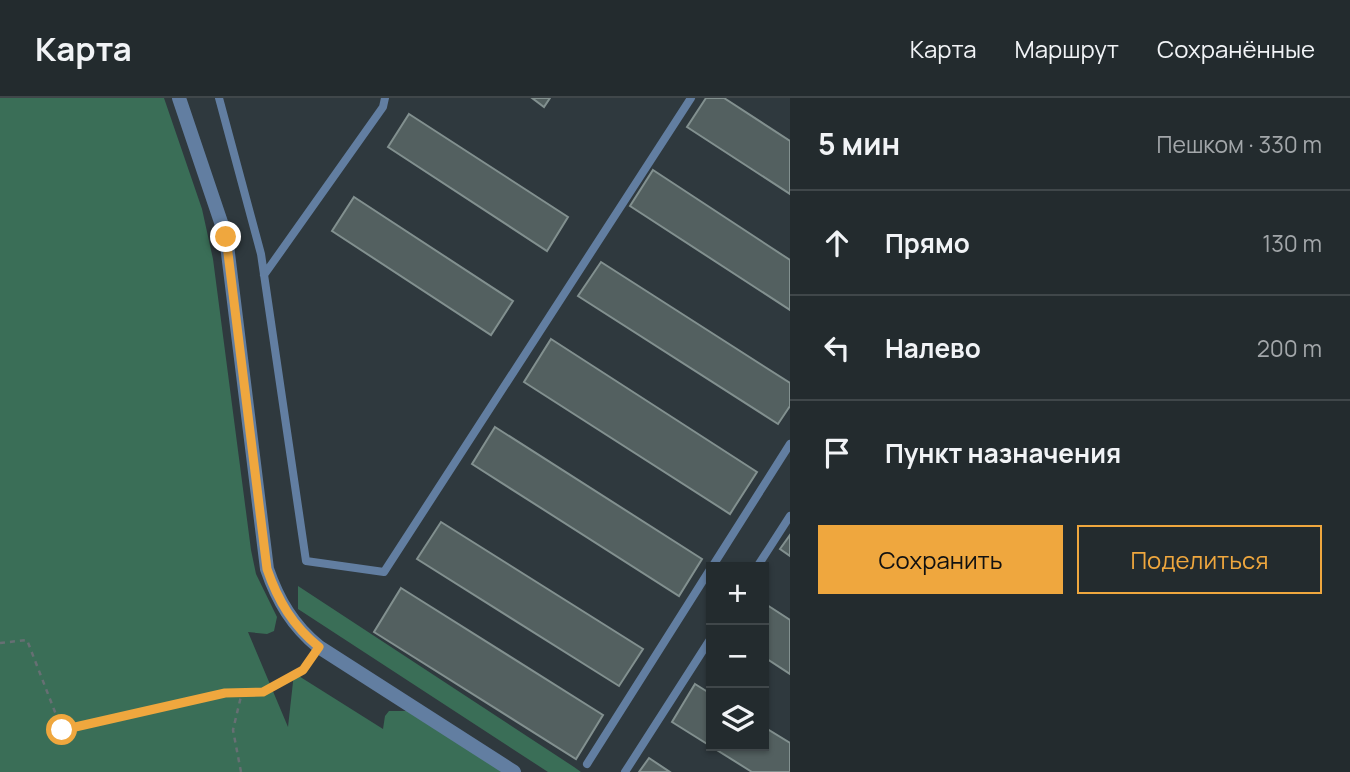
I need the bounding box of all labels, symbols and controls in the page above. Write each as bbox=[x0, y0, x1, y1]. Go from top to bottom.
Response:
text: Карта bbox=[35, 26, 132, 71]
text: Карта bbox=[910, 32, 977, 65]
text: Маршрут bbox=[1015, 32, 1119, 65]
text: Сохранённые bbox=[1157, 32, 1315, 65]
text: 5 мин bbox=[818, 123, 900, 164]
text: Пешком · 330 m bbox=[1157, 128, 1322, 160]
route end bbox=[210, 221, 241, 252]
icon: ahead bbox=[818, 224, 856, 262]
text: Прямо bbox=[885, 225, 970, 261]
text: 130 m bbox=[1262, 227, 1322, 259]
icon: left bbox=[818, 329, 856, 367]
text: Налево bbox=[885, 330, 981, 366]
text: 200 m bbox=[1257, 332, 1322, 364]
icon: arrive bbox=[818, 434, 856, 472]
text: Пункт назначения bbox=[885, 435, 1121, 471]
button: Сохранить bbox=[818, 525, 1063, 594]
button: Поделиться bbox=[1077, 525, 1322, 594]
map controls bbox=[706, 562, 769, 751]
button: + bbox=[706, 562, 769, 625]
button: − bbox=[706, 625, 769, 688]
button: layers bbox=[706, 688, 769, 751]
route start bbox=[46, 714, 77, 745]

